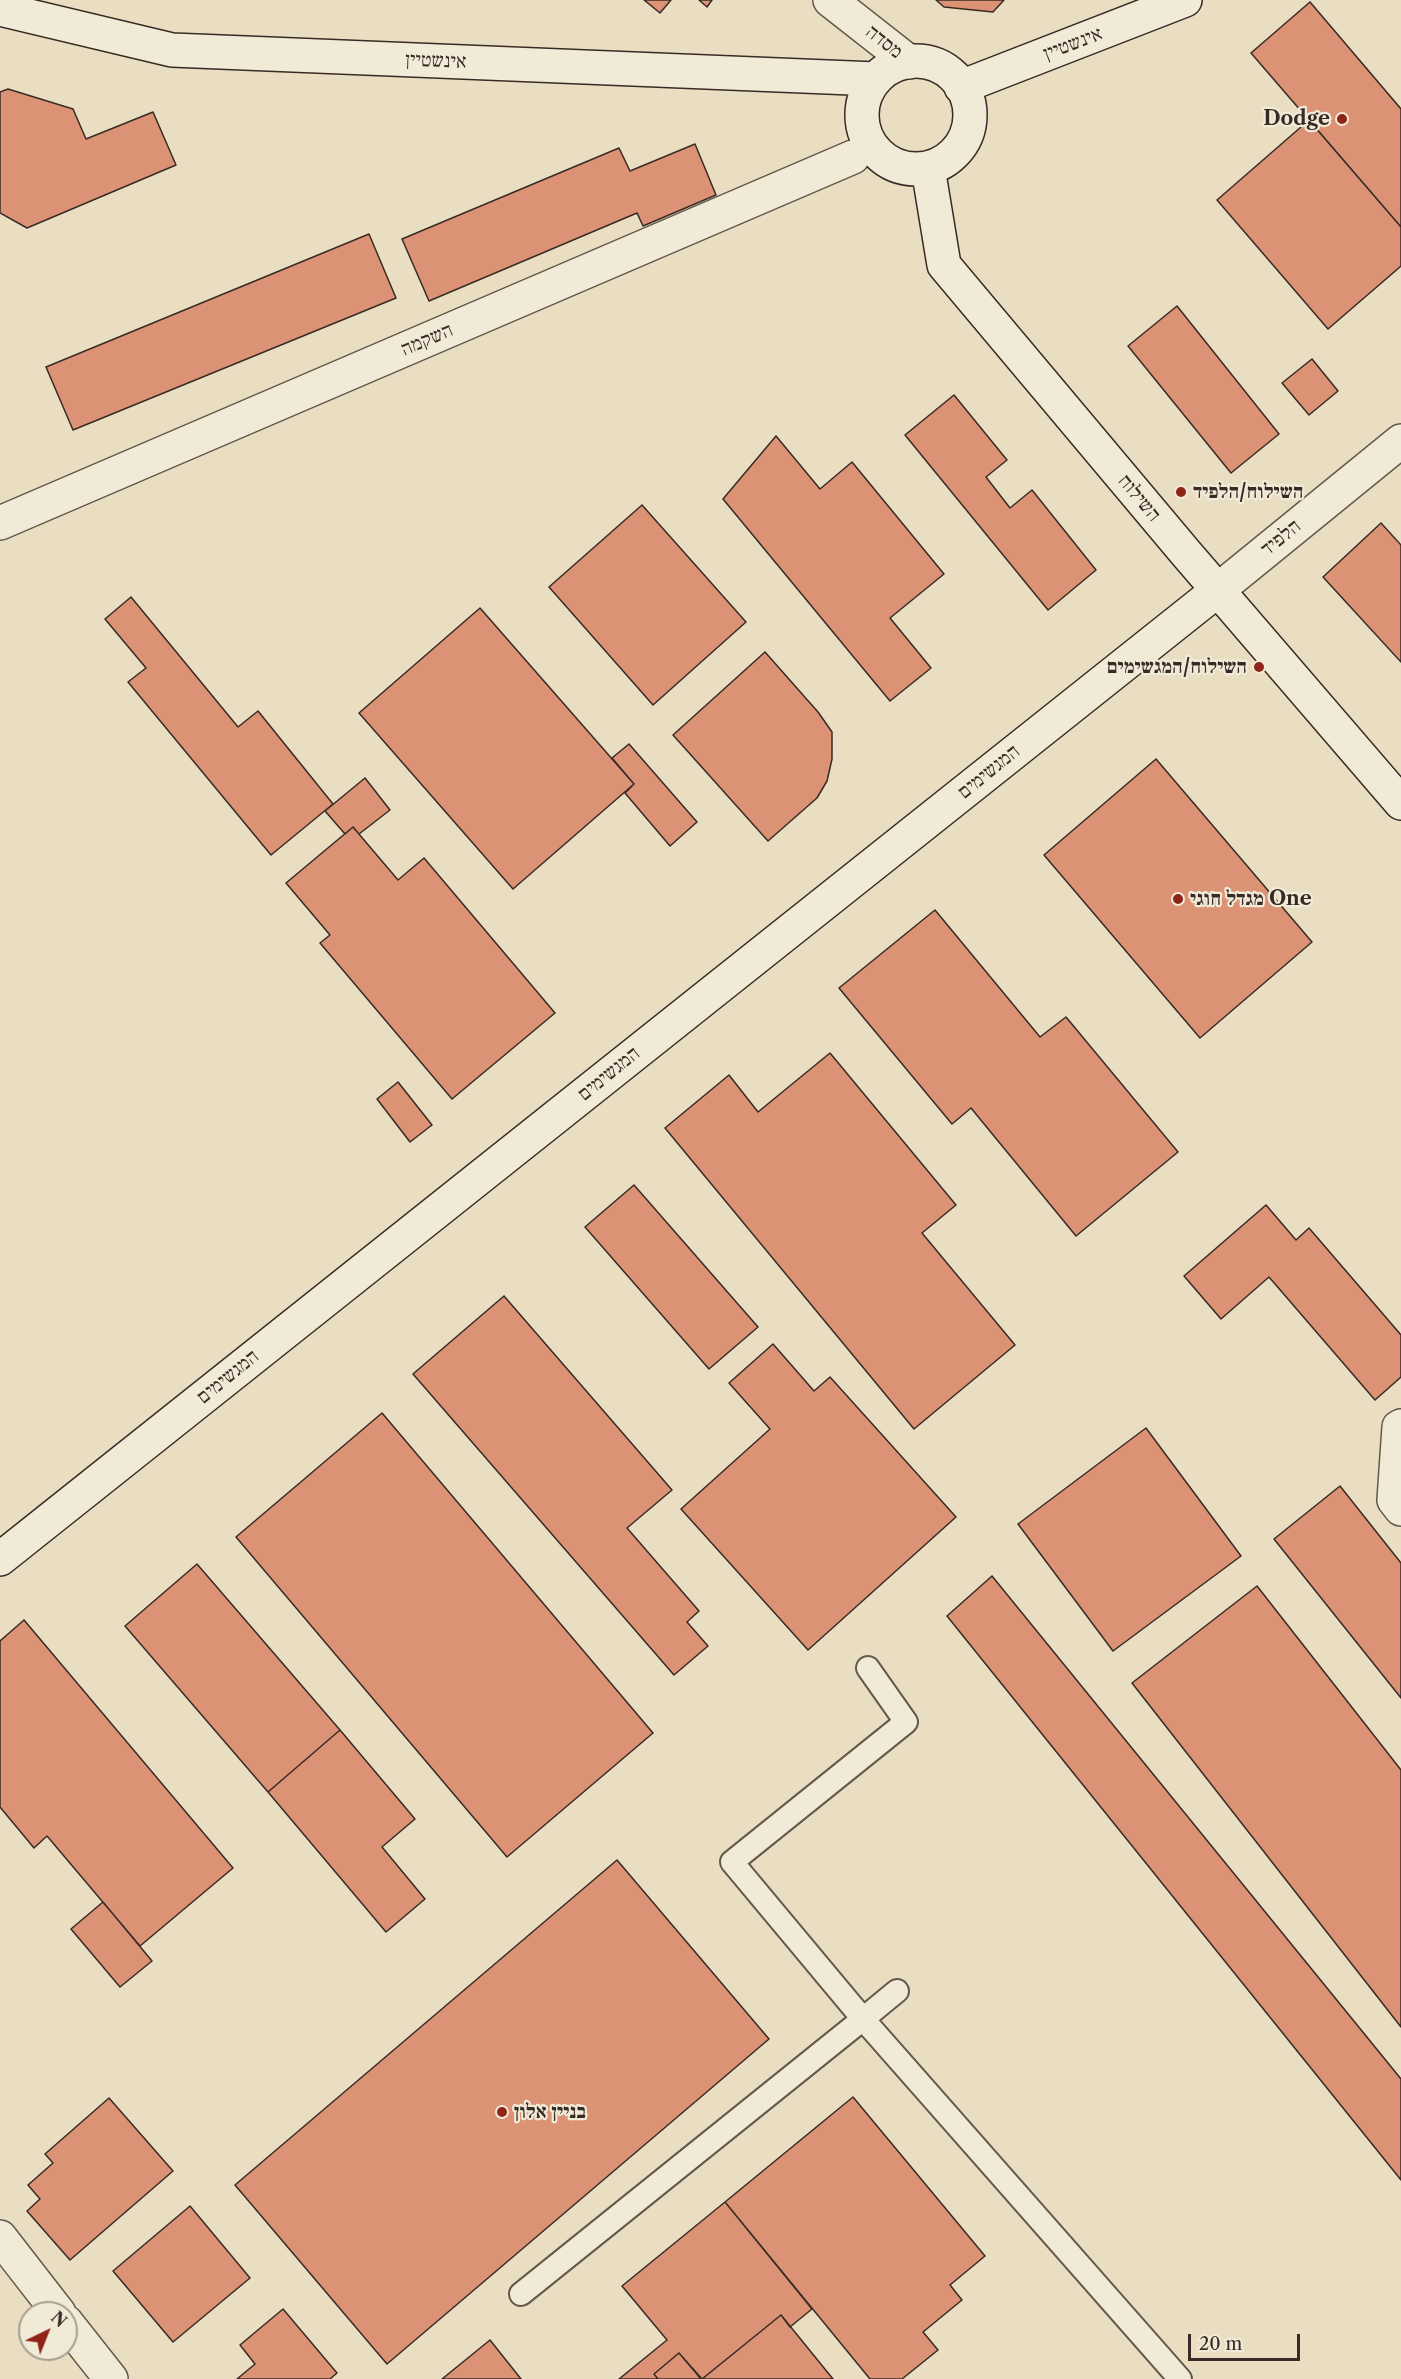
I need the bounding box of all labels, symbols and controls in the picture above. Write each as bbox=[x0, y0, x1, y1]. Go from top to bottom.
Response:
street label: מסדה bbox=[861, 20, 907, 64]
street label: אינשטיין bbox=[1040, 22, 1106, 66]
street label: אינשטיין bbox=[405, 48, 467, 74]
place label: Dodge bbox=[1263, 107, 1330, 131]
marker: Dodge bbox=[1335, 112, 1349, 126]
street label: השקמה bbox=[397, 318, 457, 362]
street label: השילוח bbox=[1112, 469, 1166, 527]
place label: השילוח/הלפיד bbox=[1193, 480, 1303, 504]
marker: השילוח/הלפיד bbox=[1174, 485, 1188, 499]
street label: הלפיד bbox=[1256, 515, 1306, 561]
place label: השילוח/המגשימים bbox=[1107, 655, 1247, 679]
marker: השילוח/המגשימים bbox=[1252, 660, 1266, 674]
street label: המגשימים bbox=[953, 740, 1025, 804]
place label: מגדל חוגי One bbox=[1190, 887, 1312, 911]
marker: מגדל חוגי One bbox=[1171, 892, 1185, 906]
street label: המגשימים bbox=[573, 1042, 645, 1106]
street label: המגשימים bbox=[192, 1345, 264, 1409]
place label: בניין אלון bbox=[514, 2100, 586, 2124]
marker: בניין אלון bbox=[495, 2105, 509, 2119]
north arrow bbox=[18, 2301, 78, 2361]
text: N bbox=[47, 2307, 71, 2331]
scale bar bbox=[1191, 2322, 1304, 2360]
text: 20 m bbox=[1199, 2333, 1242, 2355]

